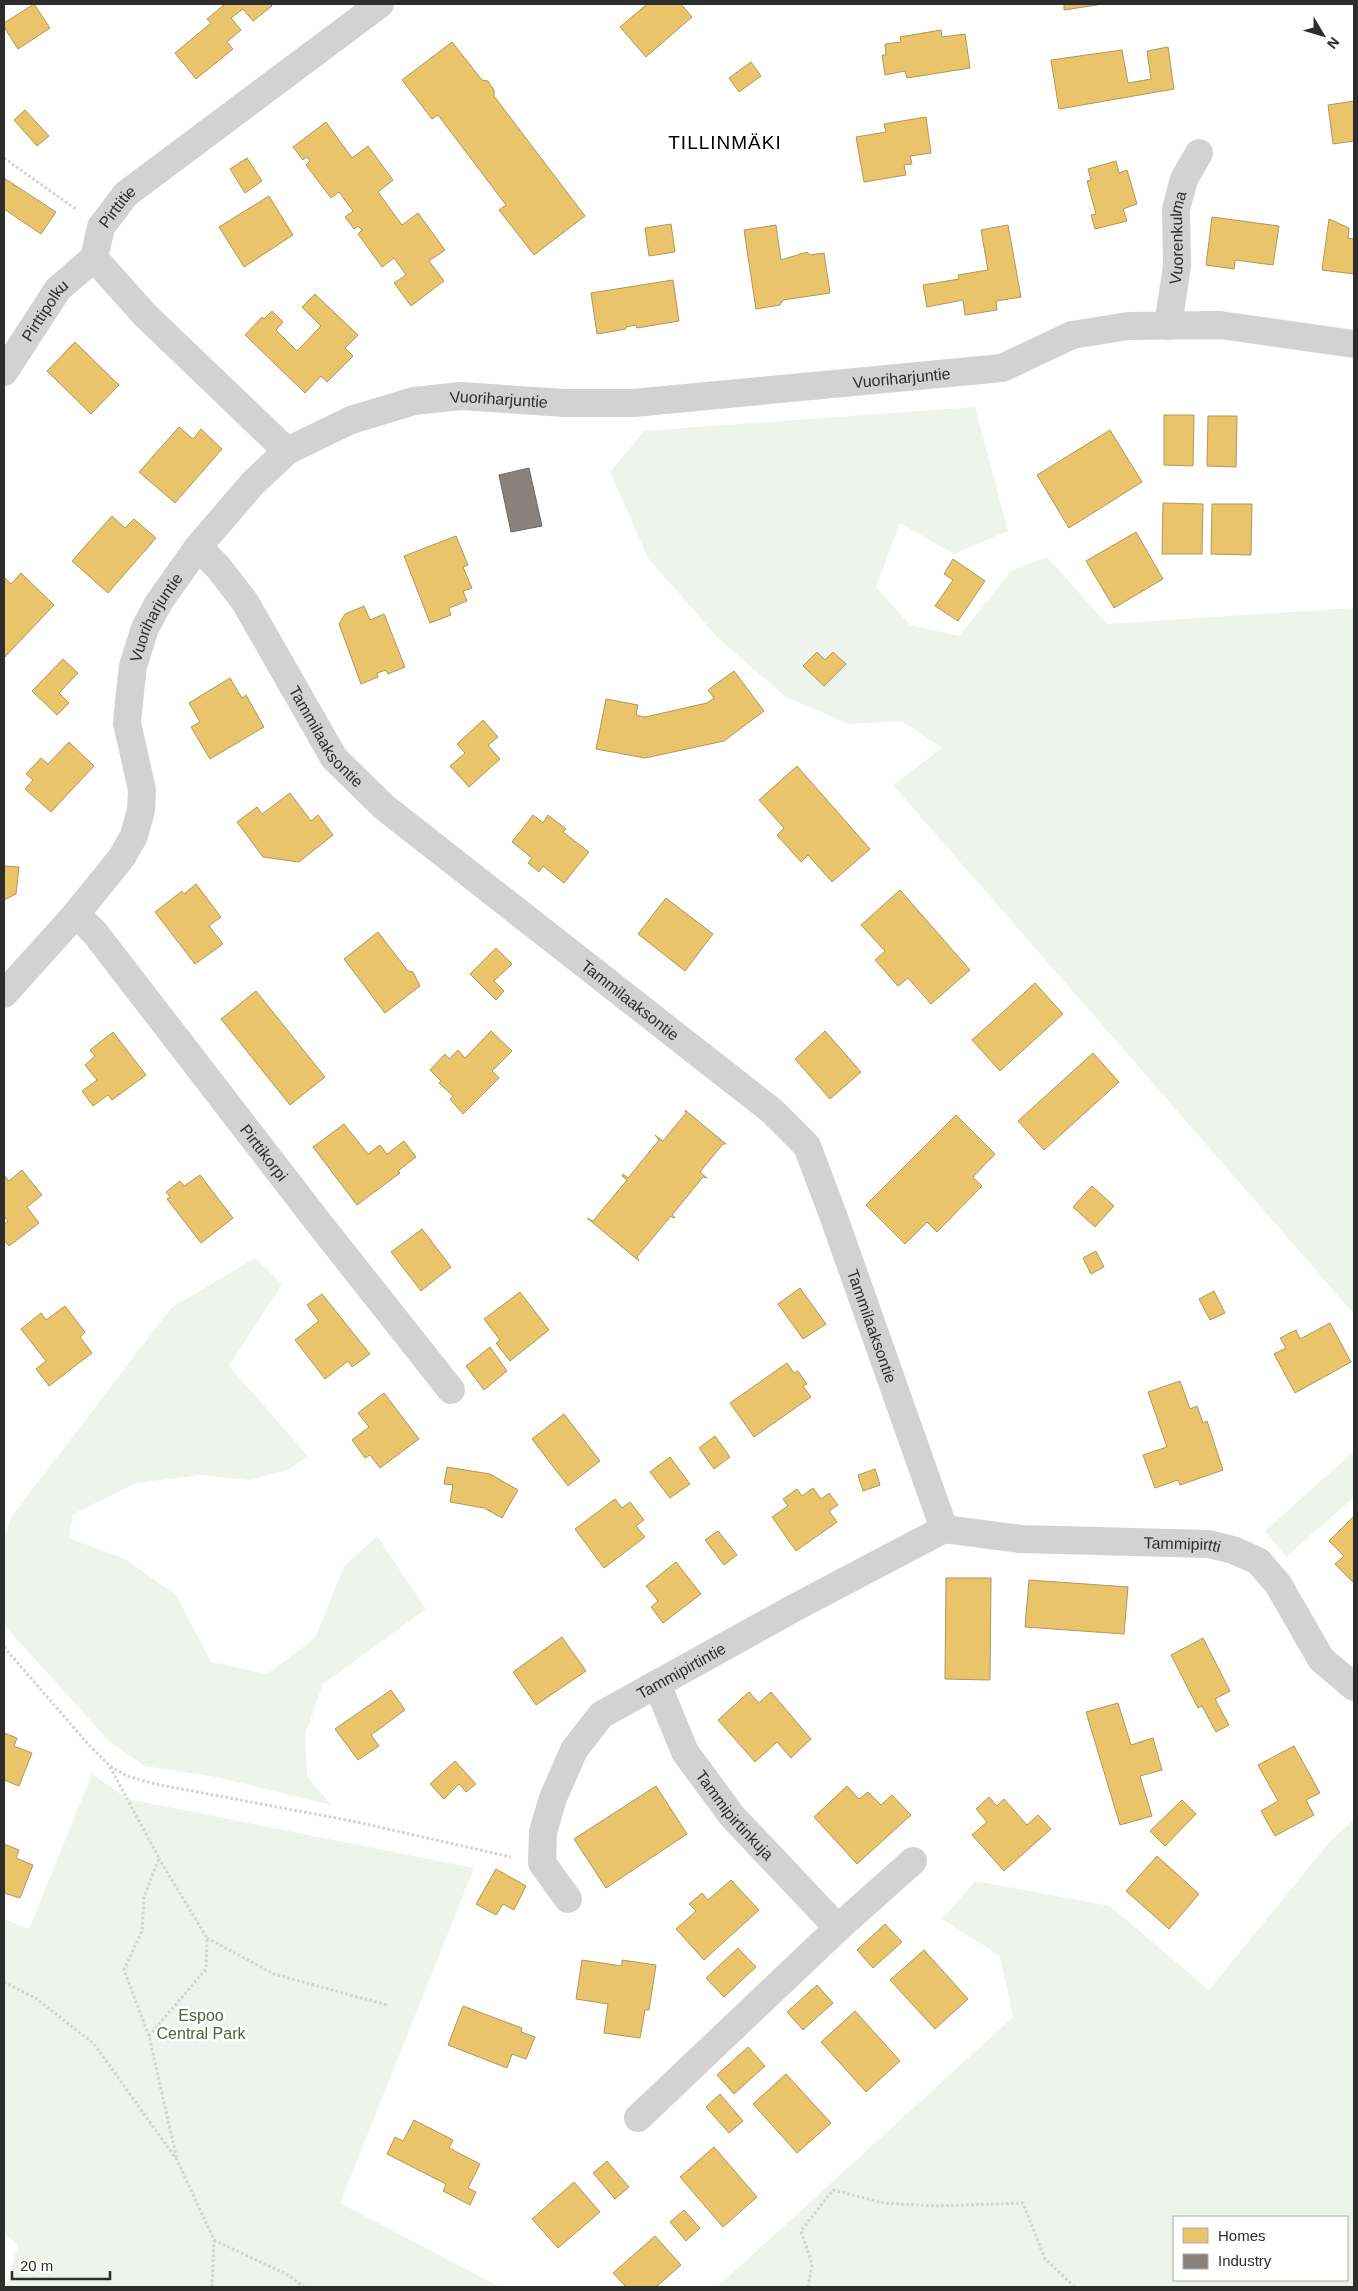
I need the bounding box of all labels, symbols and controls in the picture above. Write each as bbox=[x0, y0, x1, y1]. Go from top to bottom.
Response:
north arrow bbox=[1298, 10, 1348, 60]
text: N bbox=[1324, 34, 1343, 52]
district label: TILLINMÄKI bbox=[668, 132, 782, 153]
street label: Pirttitie bbox=[95, 182, 139, 231]
street label: Vuorenkulma bbox=[1166, 189, 1189, 286]
street label: Pirttipolku bbox=[18, 276, 71, 344]
street label: Vuoriharjuntie bbox=[852, 364, 951, 391]
street label: Vuoriharjuntie bbox=[449, 387, 549, 410]
street label: Vuoriharjuntie bbox=[126, 569, 186, 664]
street label: Tammilaaksontie bbox=[286, 683, 367, 790]
street label: Tammilaaksontie bbox=[578, 957, 683, 1043]
street label: Pirttikorpi bbox=[237, 1121, 291, 1184]
street label: Tammilaaksontie bbox=[844, 1267, 900, 1385]
street label: Tammipirtti bbox=[1143, 1534, 1223, 1555]
street label: Tammipirtintie bbox=[634, 1639, 728, 1702]
street label: Tammipirtinkuja bbox=[693, 1767, 777, 1863]
park label: Espoo Central Park bbox=[157, 2007, 246, 2042]
legend bbox=[1173, 2216, 1348, 2281]
text: Homes bbox=[1218, 2227, 1266, 2244]
scale bar bbox=[12, 2248, 110, 2280]
text: Industry bbox=[1218, 2252, 1272, 2269]
text: 20 m bbox=[20, 2257, 53, 2274]

